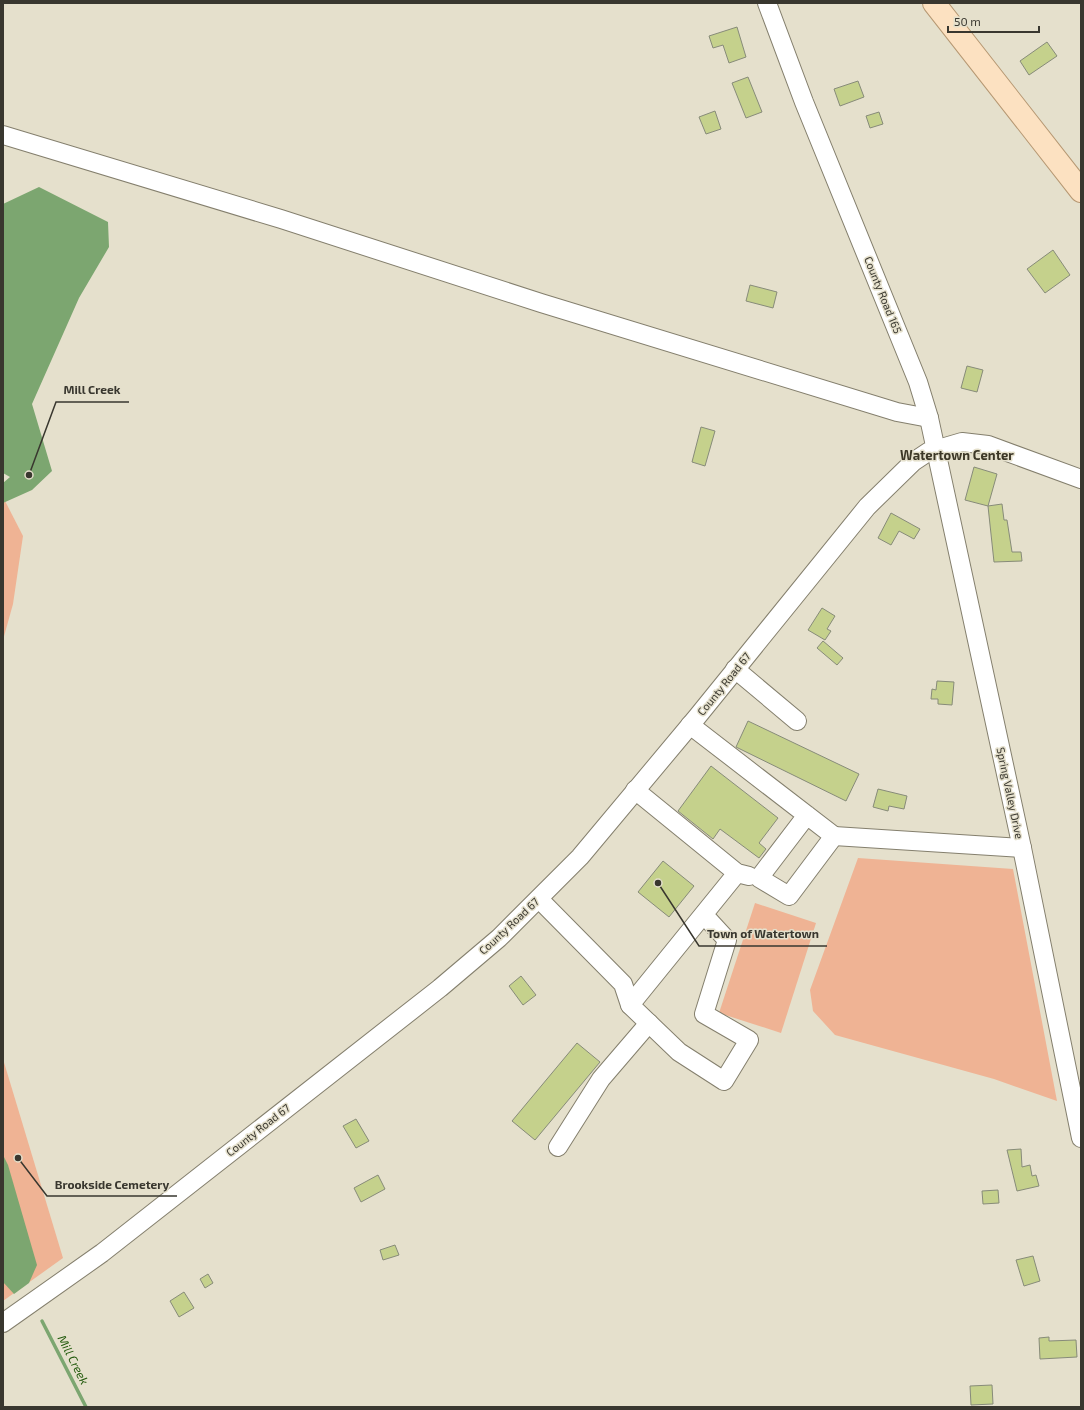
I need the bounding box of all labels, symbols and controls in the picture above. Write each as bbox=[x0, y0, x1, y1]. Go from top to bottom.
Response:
scale bar bbox=[948, 8, 1039, 34]
text: 50 m bbox=[954, 14, 981, 28]
street label: County Road 165 bbox=[862, 254, 905, 335]
callout: Mill Creek bbox=[56, 378, 129, 402]
text: Mill Creek bbox=[64, 382, 121, 396]
district label: Watertown Center bbox=[900, 447, 1014, 463]
street label: County Road 67 bbox=[694, 649, 753, 718]
street label: Spring Valley Drive bbox=[994, 746, 1027, 840]
street label: County Road 67 bbox=[476, 894, 542, 957]
callout: Town of Watertown bbox=[699, 922, 827, 946]
text: Town of Watertown bbox=[707, 926, 819, 940]
street label: County Road 67 bbox=[223, 1101, 292, 1158]
callout: Brookside Cemetery bbox=[47, 1172, 177, 1196]
text: Brookside Cemetery bbox=[55, 1177, 169, 1192]
water label: Mill Creek bbox=[56, 1333, 92, 1387]

